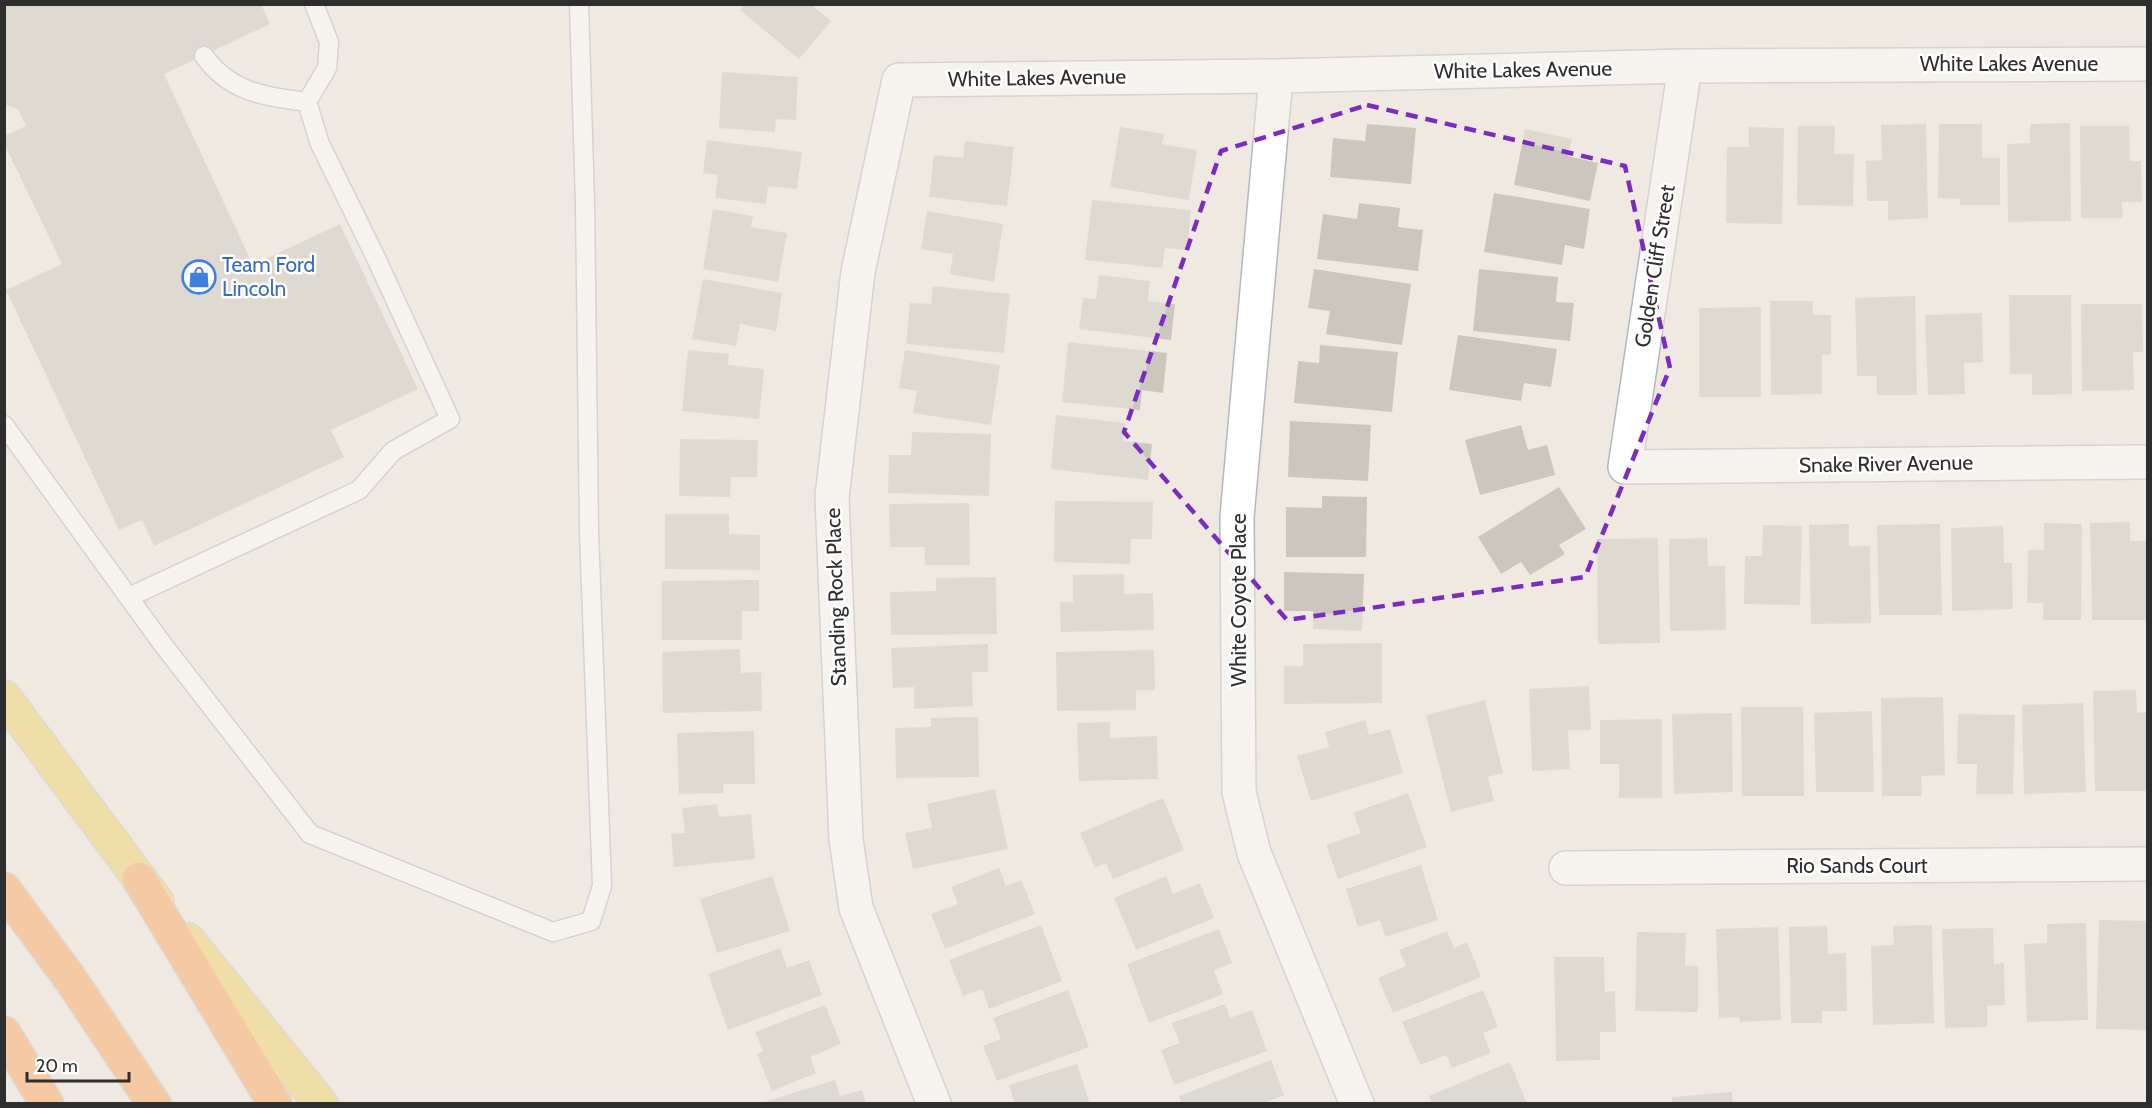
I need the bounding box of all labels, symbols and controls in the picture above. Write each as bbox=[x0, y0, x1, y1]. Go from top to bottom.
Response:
street label: White Lakes Avenue bbox=[1920, 51, 2098, 76]
street label: White Lakes Avenue bbox=[1434, 55, 1613, 84]
street label: White Lakes Avenue bbox=[948, 63, 1127, 92]
street label: Golden Cliff Street bbox=[1629, 183, 1680, 349]
place label: Team Ford Lincoln bbox=[222, 252, 315, 301]
shop icon: Team Ford Lincoln bbox=[181, 259, 217, 295]
street label: Snake River Avenue bbox=[1799, 449, 1974, 478]
street label: Standing Rock Place bbox=[820, 507, 851, 687]
street label: White Coyote Place bbox=[1226, 513, 1251, 687]
street label: Rio Sands Court bbox=[1786, 853, 1928, 878]
scale bar bbox=[27, 1045, 129, 1083]
text: 20 m bbox=[36, 1055, 78, 1077]

